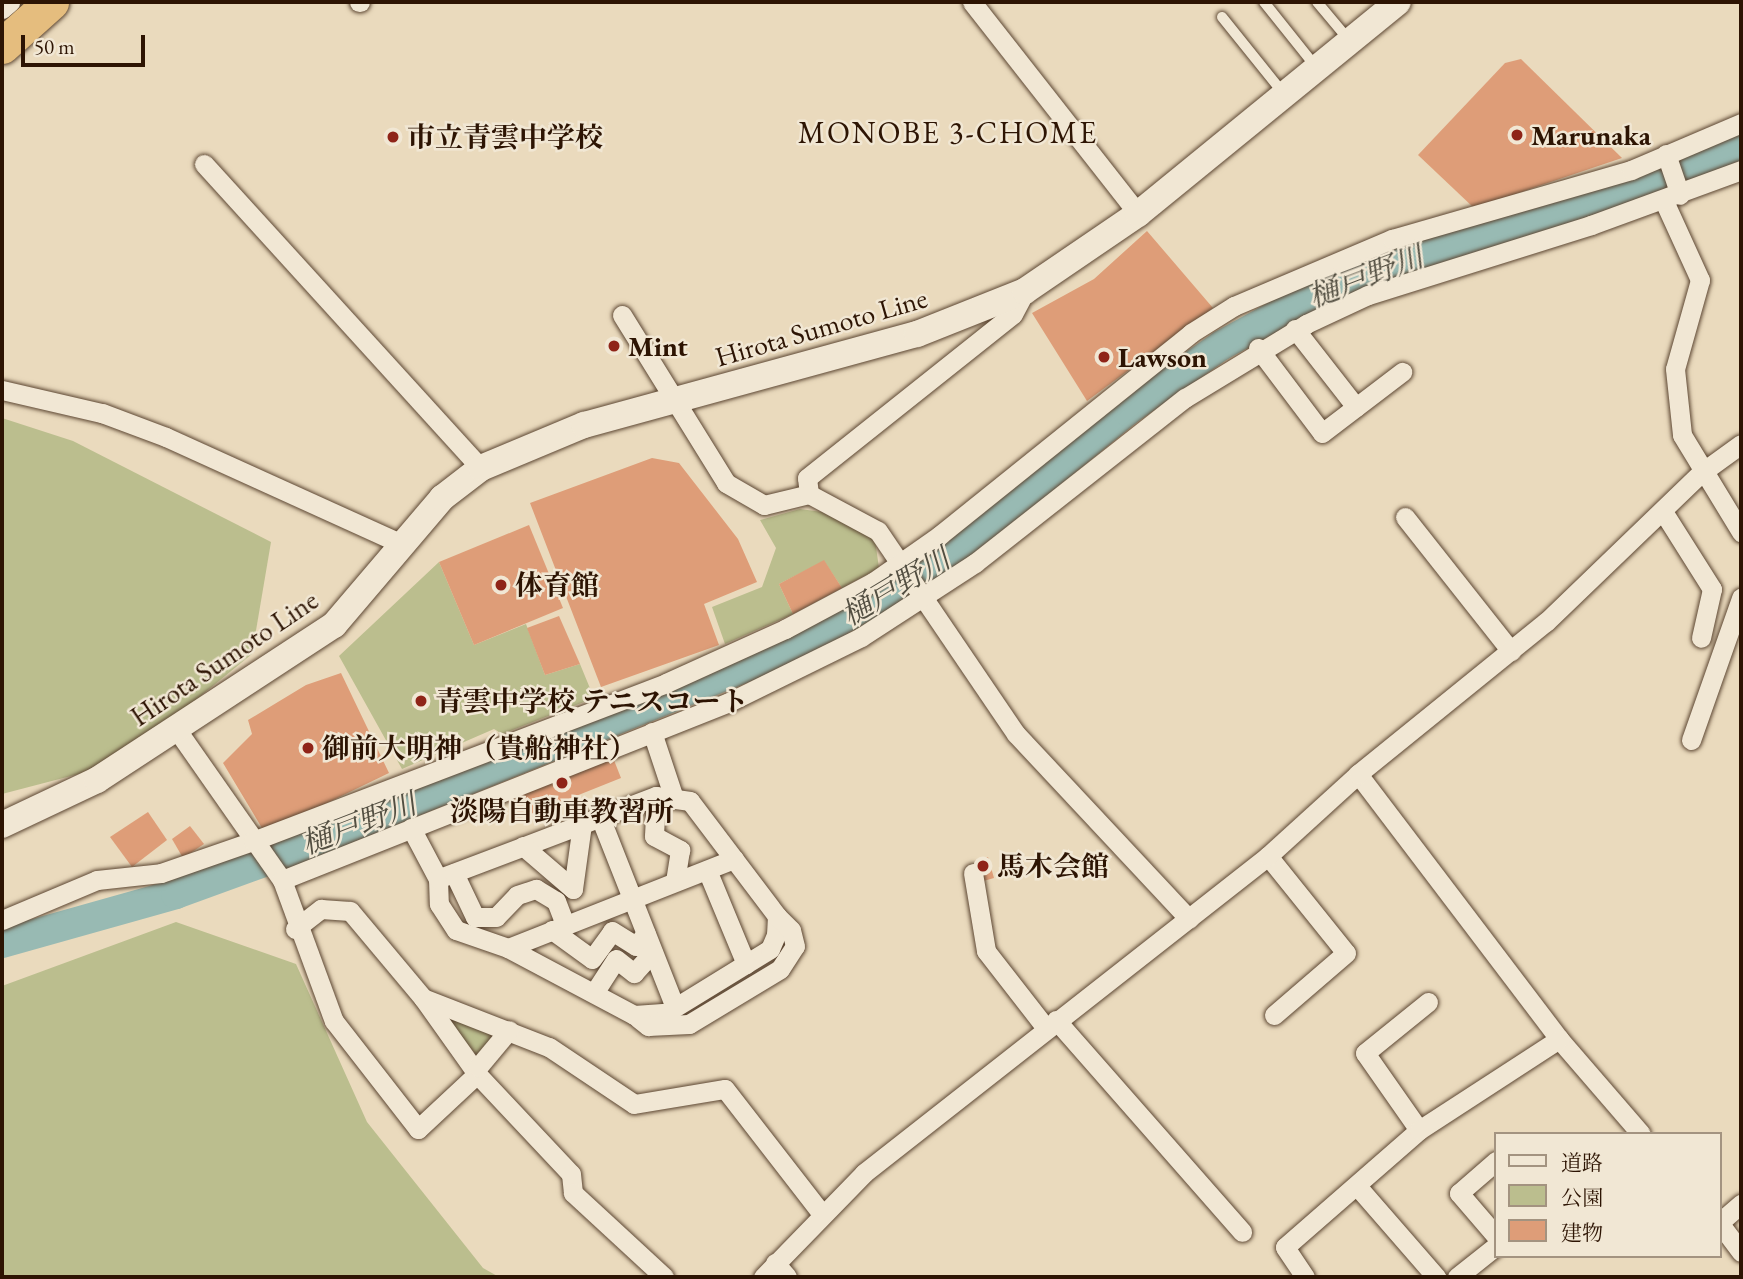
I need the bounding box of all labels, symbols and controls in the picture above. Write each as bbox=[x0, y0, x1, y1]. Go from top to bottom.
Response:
scale bar bbox=[24, 21, 149, 65]
text: 50 m bbox=[34, 33, 75, 60]
district label: MONOBE 3-CHOME bbox=[800, 115, 1096, 151]
place label: Marunaka bbox=[1531, 118, 1651, 152]
place label: 市立青雲中学校 bbox=[407, 120, 603, 154]
marker: Marunaka bbox=[1509, 127, 1525, 143]
marker: 市立青雲中学校 bbox=[385, 129, 401, 145]
water label: 樋戸野川 bbox=[1304, 239, 1428, 315]
street label: Hirota Sumoto Line bbox=[711, 281, 931, 373]
place label: Mint bbox=[628, 329, 688, 363]
marker: Mint bbox=[606, 338, 622, 354]
place label: Lawson bbox=[1118, 340, 1207, 374]
marker: Lawson bbox=[1096, 349, 1112, 365]
water label: 樋戸野川 bbox=[835, 541, 957, 633]
place label: 体育館 bbox=[515, 568, 599, 602]
marker: 体育館 bbox=[493, 577, 509, 593]
street label: Hirota Sumoto Line bbox=[124, 583, 324, 733]
place label: 青雲中学校 テニスコート bbox=[435, 684, 750, 718]
marker: 青雲中学校 テニスコート bbox=[413, 693, 429, 709]
place label: 御前大明神 （貴船神社） bbox=[322, 731, 637, 765]
marker: 御前大明神 （貴船神社） bbox=[300, 740, 316, 756]
marker: 淡陽自動車教習所 bbox=[554, 775, 570, 791]
water label: 樋戸野川 bbox=[297, 786, 421, 862]
place label: 淡陽自動車教習所 bbox=[450, 794, 674, 828]
place label: 馬木会館 bbox=[997, 849, 1109, 883]
marker: 馬木会館 bbox=[975, 858, 991, 874]
legend bbox=[1494, 1132, 1722, 1258]
text: 道路 bbox=[1561, 1149, 1603, 1176]
text: 公園 bbox=[1561, 1184, 1603, 1211]
text: 建物 bbox=[1561, 1219, 1603, 1246]

